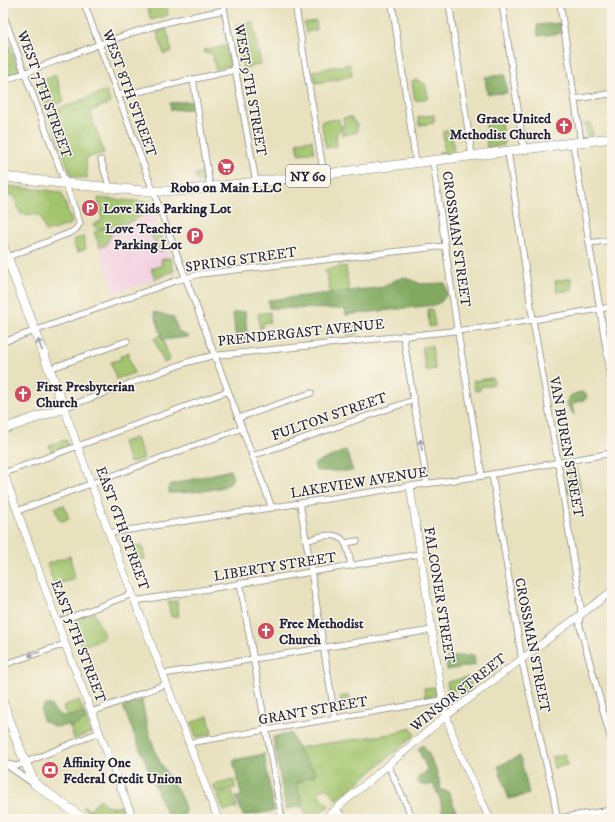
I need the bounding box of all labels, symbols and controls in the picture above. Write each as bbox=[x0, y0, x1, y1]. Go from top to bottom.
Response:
street label: WEST 9TH STREET bbox=[229, 22, 271, 158]
street label: WEST 8TH STREET bbox=[97, 26, 161, 160]
street label: WEST 7TH STREET bbox=[12, 27, 76, 161]
place label: Grace United Methodist Church bbox=[449, 110, 552, 144]
church icon: Grace United Methodist Church bbox=[554, 116, 574, 136]
supermarket icon: Robo on Main LLC bbox=[216, 157, 236, 177]
road number: NY 60 bbox=[286, 165, 330, 187]
street label: CROSSMAN STREET bbox=[438, 170, 475, 309]
place label: Robo on Main LLC bbox=[170, 179, 282, 197]
parking icon: Love Kids Parking Lot bbox=[80, 198, 100, 218]
place label: Love Kids Parking Lot bbox=[103, 200, 232, 218]
place label: Love Teacher Parking Lot bbox=[105, 220, 183, 254]
parking icon: Love Teacher Parking Lot bbox=[185, 226, 205, 246]
street label: SPRING STREET bbox=[184, 243, 298, 277]
street label: PRENDERGAST AVENUE bbox=[217, 315, 385, 351]
one-way arrow bbox=[35, 339, 43, 351]
street label: VAN BUREN STREET bbox=[545, 374, 587, 519]
place label: First Presbyterian Church bbox=[36, 378, 136, 412]
church icon: First Presbyterian Church bbox=[13, 384, 33, 404]
street label: FULTON STREET bbox=[269, 389, 390, 445]
one-way arrow bbox=[417, 439, 425, 452]
street label: LAKEVIEW AVENUE bbox=[289, 463, 429, 503]
street label: EAST 6TH STREET bbox=[91, 464, 153, 593]
street label: FALCONER STREET bbox=[419, 526, 459, 665]
street label: LIBERTY STREET bbox=[212, 548, 338, 586]
street label: CROSSMAN STREET bbox=[510, 576, 554, 715]
street label: EAST 5TH STREET bbox=[46, 578, 110, 706]
place label: Free Methodist Church bbox=[279, 615, 364, 649]
church icon: Free Methodist Church bbox=[256, 621, 276, 641]
street label: WINSOR STREET bbox=[406, 649, 511, 737]
one-way arrow bbox=[29, 651, 41, 659]
street label: GRANT STREET bbox=[257, 692, 370, 729]
place label: Affinity One Federal Credit Union bbox=[62, 754, 183, 788]
bank icon: Affinity One Federal Credit Union bbox=[40, 760, 60, 780]

